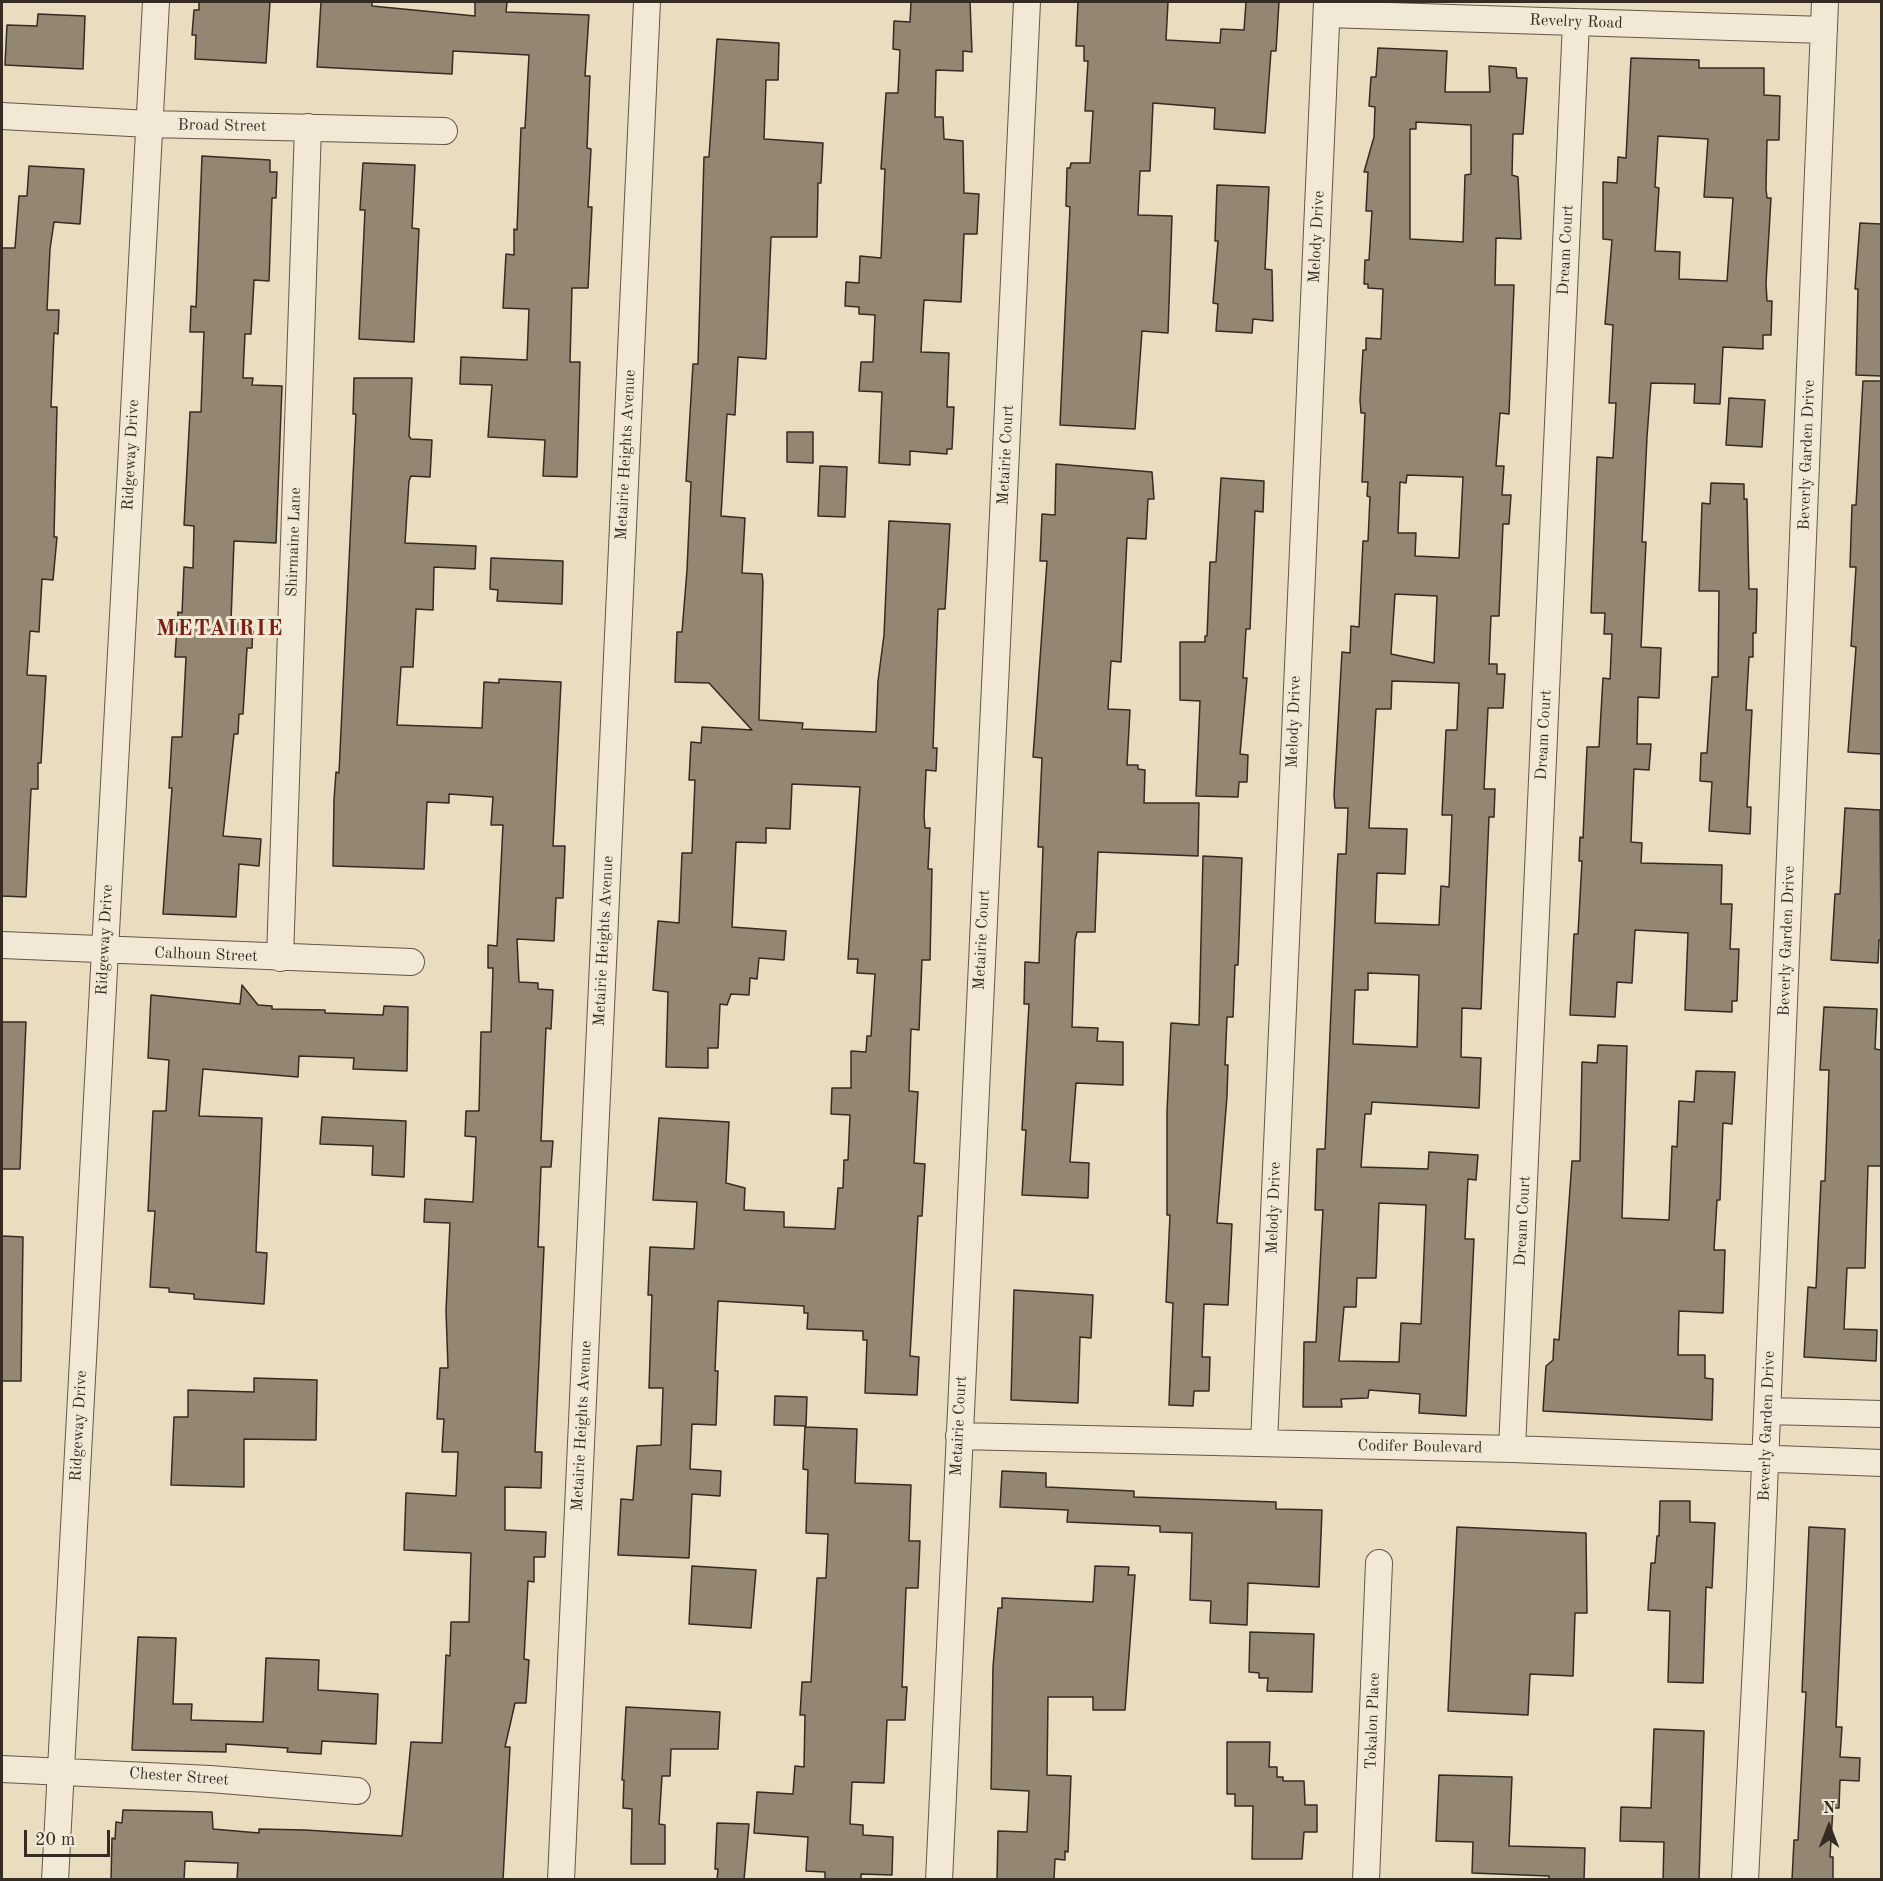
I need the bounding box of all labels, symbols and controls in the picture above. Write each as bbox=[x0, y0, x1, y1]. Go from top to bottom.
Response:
street label: Revelry Road bbox=[1529, 11, 1623, 33]
street label: Broad Street bbox=[178, 116, 266, 136]
street label: Melody Drive bbox=[1305, 190, 1329, 284]
street label: Dream Court bbox=[1554, 204, 1578, 296]
street label: Metairie Heights Avenue bbox=[612, 369, 640, 541]
street label: Beverly Garden Drive bbox=[1795, 379, 1819, 531]
street label: Ridgeway Drive bbox=[119, 399, 143, 511]
street label: Metairie Court bbox=[994, 404, 1018, 506]
street label: Shirmaine Lane bbox=[282, 487, 306, 597]
district label: METAIRIE bbox=[156, 616, 284, 642]
street label: Melody Drive bbox=[1283, 675, 1305, 769]
street label: Dream Court bbox=[1532, 689, 1556, 781]
street label: Metairie Heights Avenue bbox=[590, 855, 618, 1027]
street label: Beverly Garden Drive bbox=[1775, 865, 1799, 1017]
street label: Ridgeway Drive bbox=[93, 884, 117, 996]
street label: Metairie Court bbox=[970, 889, 994, 991]
street label: Calhoun Street bbox=[154, 944, 258, 966]
street label: Melody Drive bbox=[1263, 1161, 1285, 1255]
street label: Dream Court bbox=[1511, 1175, 1535, 1267]
street label: Metairie Heights Avenue bbox=[568, 1340, 596, 1512]
street label: Beverly Garden Drive bbox=[1755, 1350, 1779, 1502]
street label: Ridgeway Drive bbox=[67, 1370, 91, 1482]
street label: Metairie Court bbox=[947, 1375, 971, 1477]
street label: Codifer Boulevard bbox=[1357, 1436, 1483, 1458]
street label: Tokalon Place bbox=[1362, 1672, 1384, 1770]
street label: Chester Street bbox=[128, 1764, 230, 1790]
north arrow bbox=[1799, 1797, 1859, 1857]
text: N bbox=[1823, 1801, 1835, 1817]
scale bar bbox=[27, 1818, 112, 1856]
text: 20 m bbox=[35, 1831, 75, 1849]

